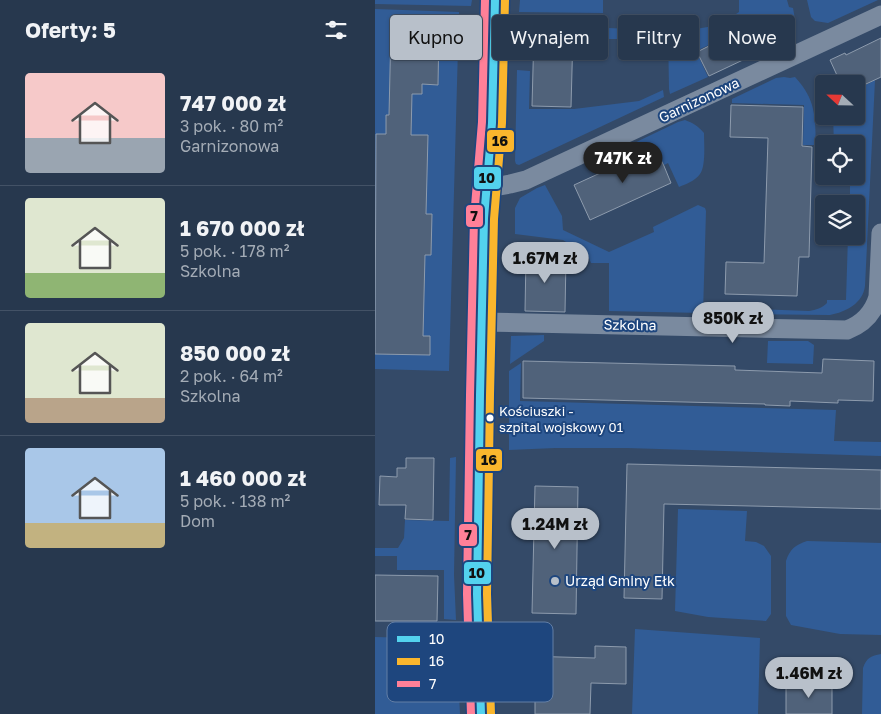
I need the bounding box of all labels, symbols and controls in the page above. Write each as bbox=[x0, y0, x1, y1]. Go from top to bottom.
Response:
chip: Kupno bbox=[390, 15, 482, 60]
chip: Wynajem bbox=[492, 15, 608, 60]
chip: Filtry bbox=[618, 15, 699, 60]
chip: Nowe bbox=[709, 15, 795, 60]
icon: filters bbox=[322, 16, 350, 44]
text: Oferty: 5 bbox=[25, 17, 116, 43]
street label: Garnizonowa bbox=[656, 73, 742, 126]
north arrow bbox=[815, 75, 865, 125]
map controls bbox=[815, 75, 865, 245]
text: 747 000 zł bbox=[180, 90, 286, 116]
icon: home bbox=[65, 93, 125, 153]
text: 3 pok. · 80 m² bbox=[180, 116, 283, 136]
line badge: 16 bbox=[486, 129, 515, 153]
text: 16 bbox=[492, 132, 508, 149]
button: locate bbox=[815, 135, 865, 185]
text: Garnizonowa bbox=[180, 136, 279, 156]
pin: 747K zł bbox=[577, 142, 669, 184]
text: 747K zł bbox=[594, 148, 652, 168]
line badge: 10 bbox=[473, 166, 502, 190]
text: 10 bbox=[479, 169, 495, 186]
button: layers bbox=[815, 195, 865, 245]
line badge: 7 bbox=[465, 204, 484, 228]
text: 7 bbox=[470, 207, 478, 224]
text: 1 670 000 zł bbox=[180, 215, 305, 241]
icon: home bbox=[65, 218, 125, 278]
text: 5 pok. · 178 m² bbox=[180, 241, 289, 261]
pin: 1.67M zł bbox=[493, 242, 597, 284]
text: 1.67M zł bbox=[513, 248, 577, 268]
text: Szkolna bbox=[180, 261, 241, 281]
pin: 850K zł bbox=[687, 302, 779, 344]
text: 850K zł bbox=[703, 308, 763, 328]
street label: Szkolna bbox=[603, 316, 657, 333]
text: 850 000 zł bbox=[180, 340, 290, 366]
icon: home bbox=[65, 343, 125, 403]
text: 2 pok. · 64 m² bbox=[180, 366, 283, 386]
text: Szkolna bbox=[180, 386, 241, 406]
place label: Kościuszki - szpital wojskowy 01 bbox=[499, 403, 623, 435]
marker: Kościuszki - szpital wojskowy 01 bbox=[485, 413, 495, 423]
line badge: 16 bbox=[475, 448, 503, 472]
text: 16 bbox=[481, 451, 497, 468]
text: 1 460 000 zł bbox=[180, 465, 306, 491]
icon: home bbox=[65, 468, 125, 528]
text: 5 pok. · 138 m² bbox=[180, 491, 290, 511]
pin: 1.24M zł bbox=[503, 508, 607, 550]
text: Dom bbox=[180, 511, 215, 531]
text: 1.24M zł bbox=[522, 514, 588, 534]
line badge: 7 bbox=[458, 523, 478, 547]
text: 7 bbox=[464, 526, 472, 543]
line badge: 10 bbox=[463, 561, 492, 585]
text: 10 bbox=[469, 564, 485, 581]
place label: Urząd Gminy Ełk bbox=[565, 572, 675, 589]
marker: Urząd Gminy Ełk bbox=[549, 575, 561, 587]
legend bbox=[387, 622, 553, 702]
text: 10 bbox=[429, 630, 444, 647]
text: 16 bbox=[429, 652, 444, 669]
pin: 1.46M zł bbox=[757, 656, 861, 699]
text: 1.46M zł bbox=[776, 663, 842, 683]
text: 7 bbox=[429, 675, 436, 692]

